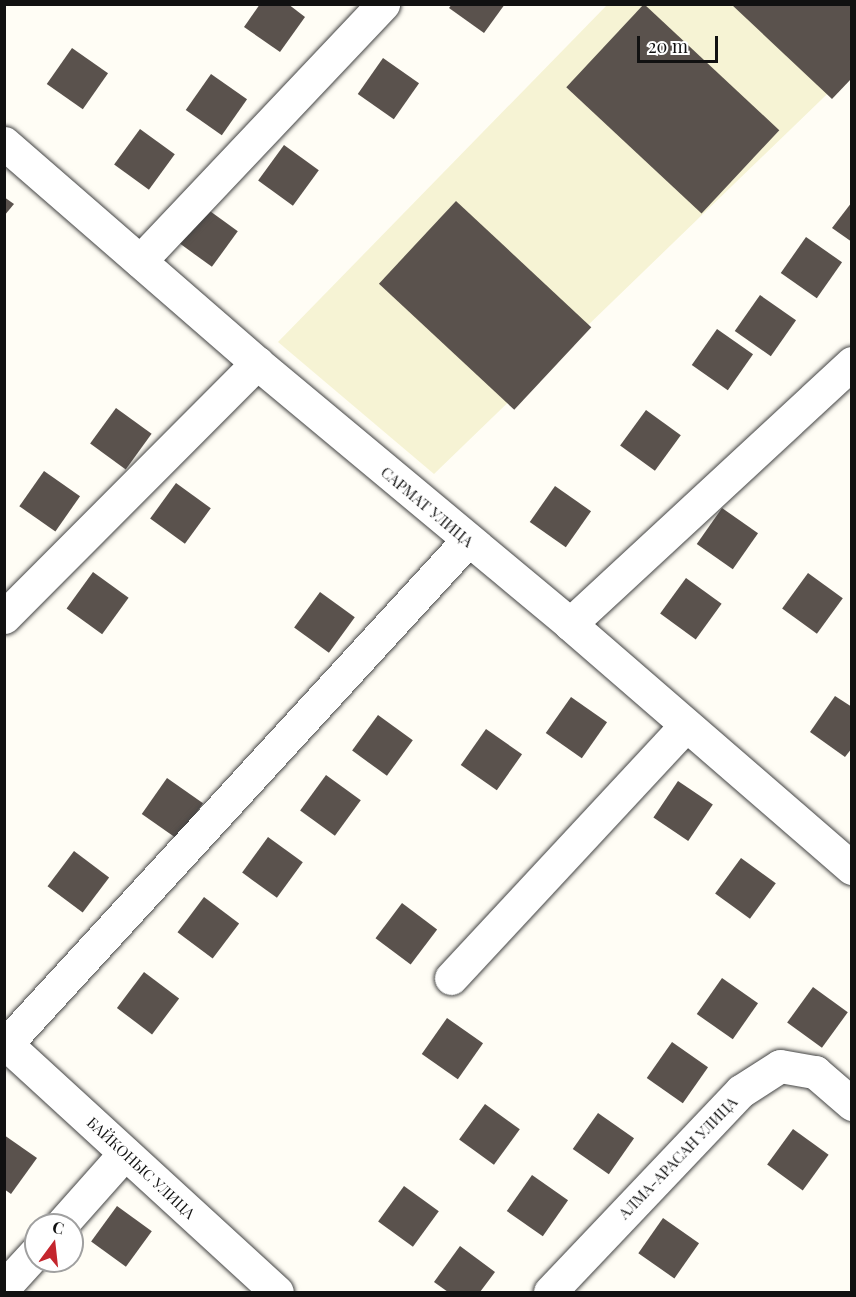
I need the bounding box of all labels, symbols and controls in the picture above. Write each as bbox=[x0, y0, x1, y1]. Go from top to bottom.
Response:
scale bar bbox=[640, 24, 721, 62]
text: 20 m bbox=[648, 34, 688, 58]
street label: САРМАТ УЛИЦА bbox=[377, 463, 477, 551]
street label: АЛМА-АРАСАН УЛИЦА bbox=[615, 1093, 741, 1223]
street label: БАЙКОНЫС УЛИЦА bbox=[83, 1113, 199, 1223]
north arrow bbox=[24, 1213, 84, 1273]
text: С bbox=[50, 1215, 66, 1239]

